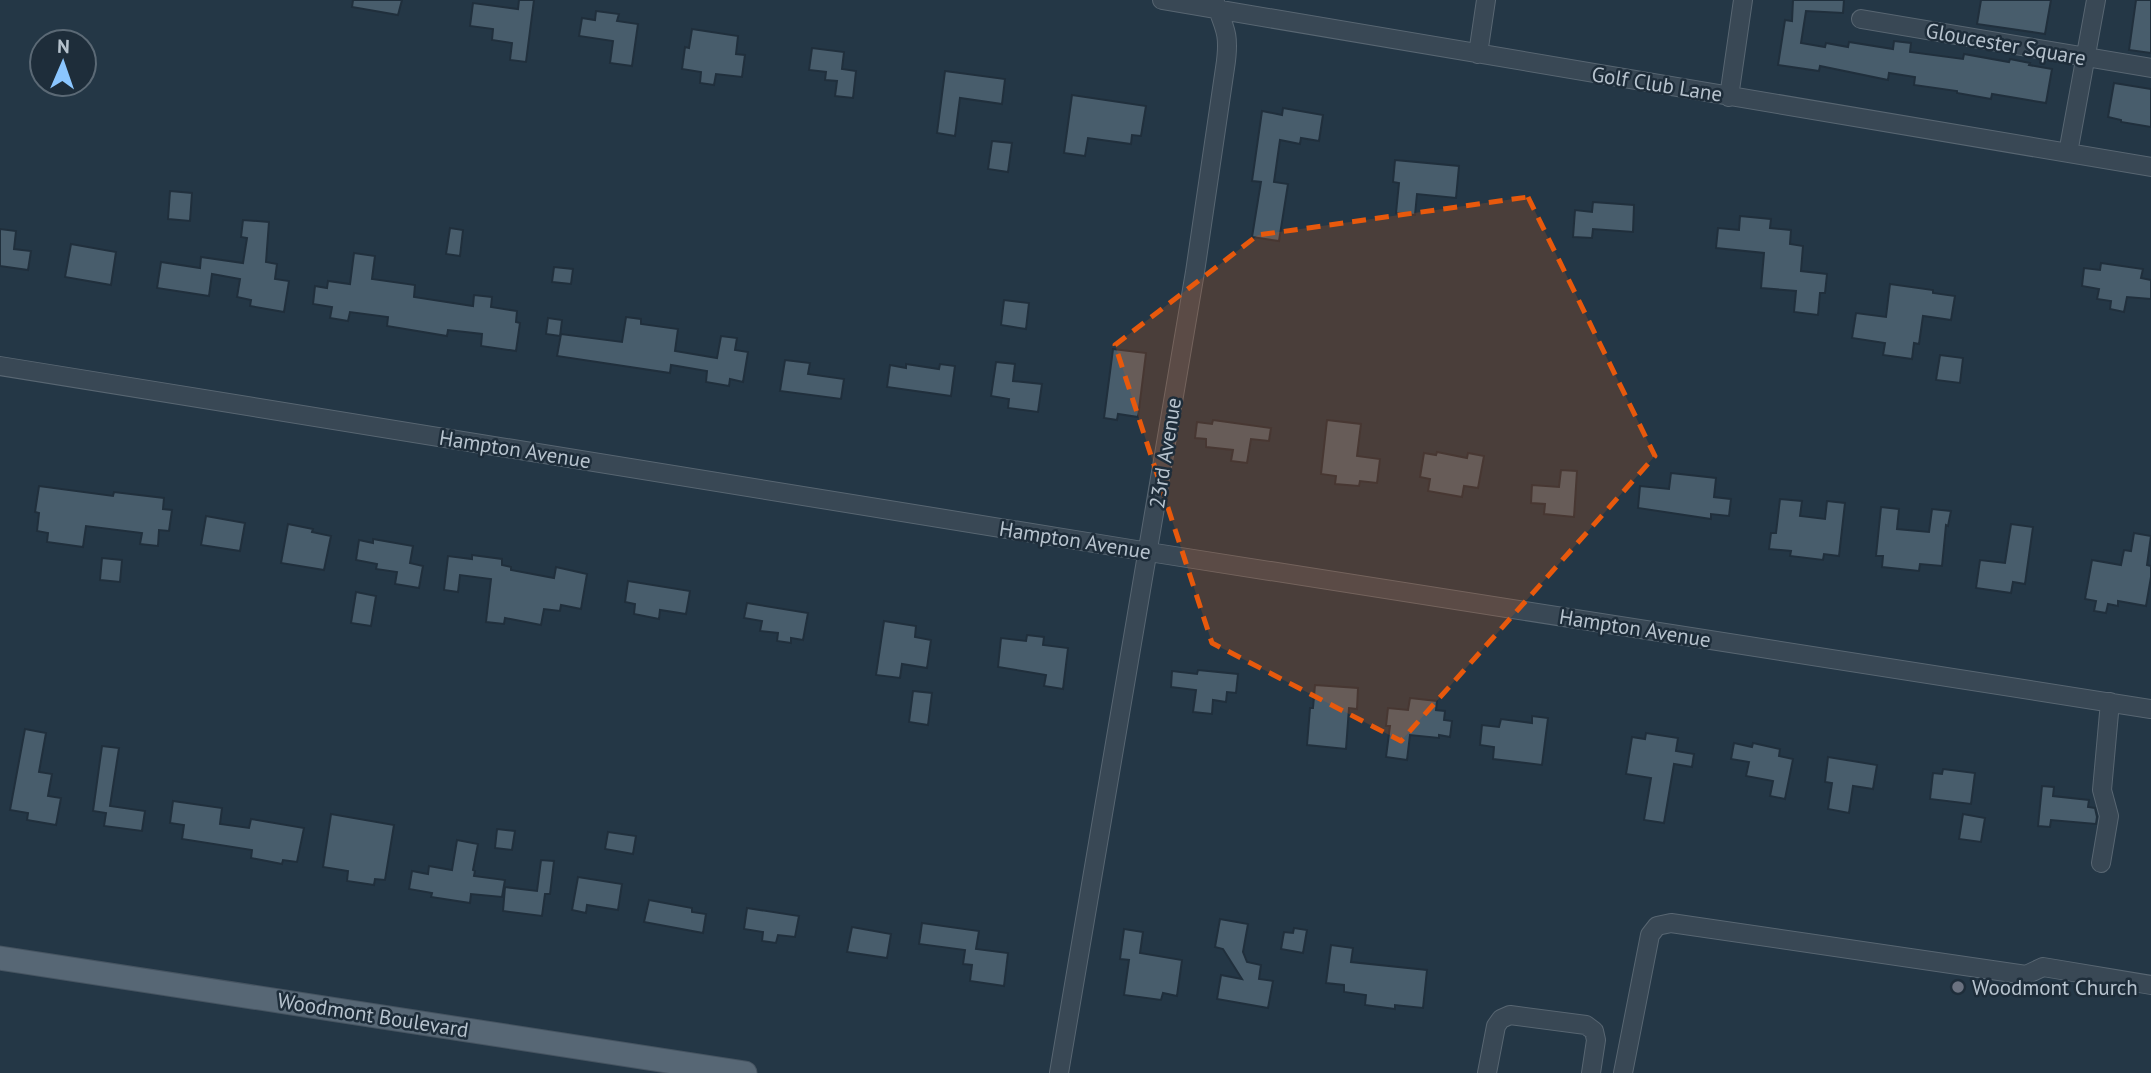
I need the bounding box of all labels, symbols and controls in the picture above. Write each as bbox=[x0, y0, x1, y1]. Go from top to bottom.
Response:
street label: Gloucester Square bbox=[1924, 17, 2088, 71]
north arrow bbox=[28, 28, 98, 98]
text: N bbox=[57, 34, 70, 58]
street label: Golf Club Lane bbox=[1590, 60, 1724, 108]
street label: 23rd Avenue bbox=[1143, 396, 1187, 510]
street label: Hampton Avenue bbox=[437, 424, 593, 474]
street label: Hampton Avenue bbox=[997, 515, 1153, 565]
street label: Hampton Avenue bbox=[1557, 603, 1713, 653]
place label: Woodmont Church bbox=[1972, 974, 2138, 1001]
marker: Woodmont Church bbox=[1950, 979, 1966, 995]
street label: Woodmont Boulevard bbox=[276, 987, 470, 1043]

